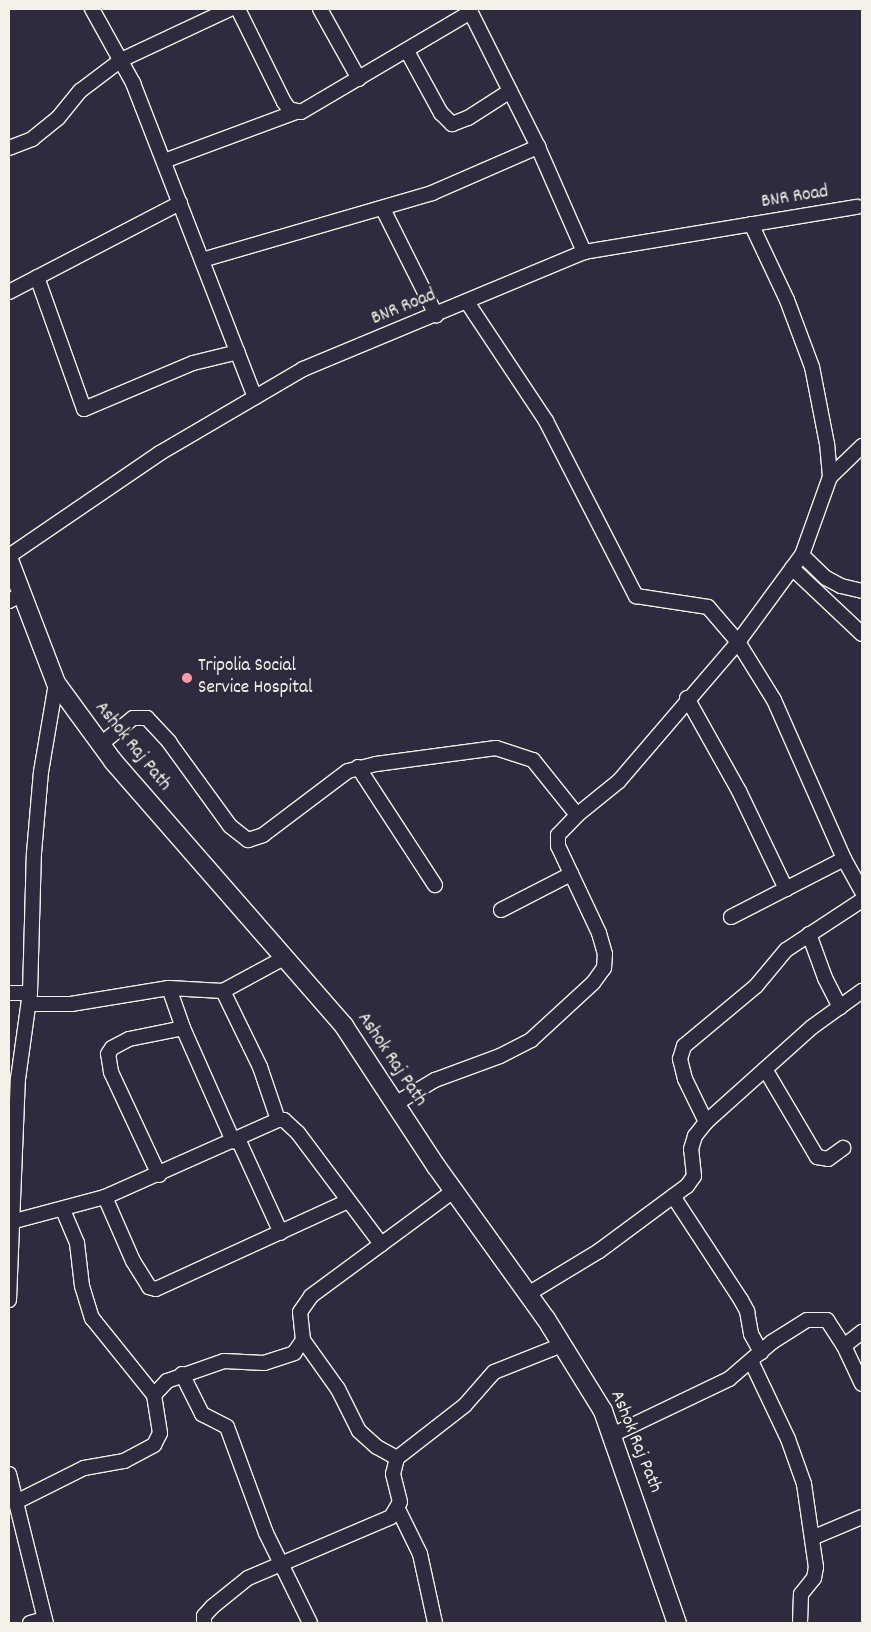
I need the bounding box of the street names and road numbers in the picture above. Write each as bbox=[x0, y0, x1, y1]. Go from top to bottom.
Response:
street label: BNR Road bbox=[760, 181, 830, 215]
street label: BNR Road bbox=[368, 285, 440, 331]
street label: Ashok Raj Path bbox=[89, 698, 175, 796]
street label: Ashok Raj Path bbox=[351, 1009, 431, 1111]
street label: Ashok Raj Path bbox=[604, 1387, 666, 1497]

